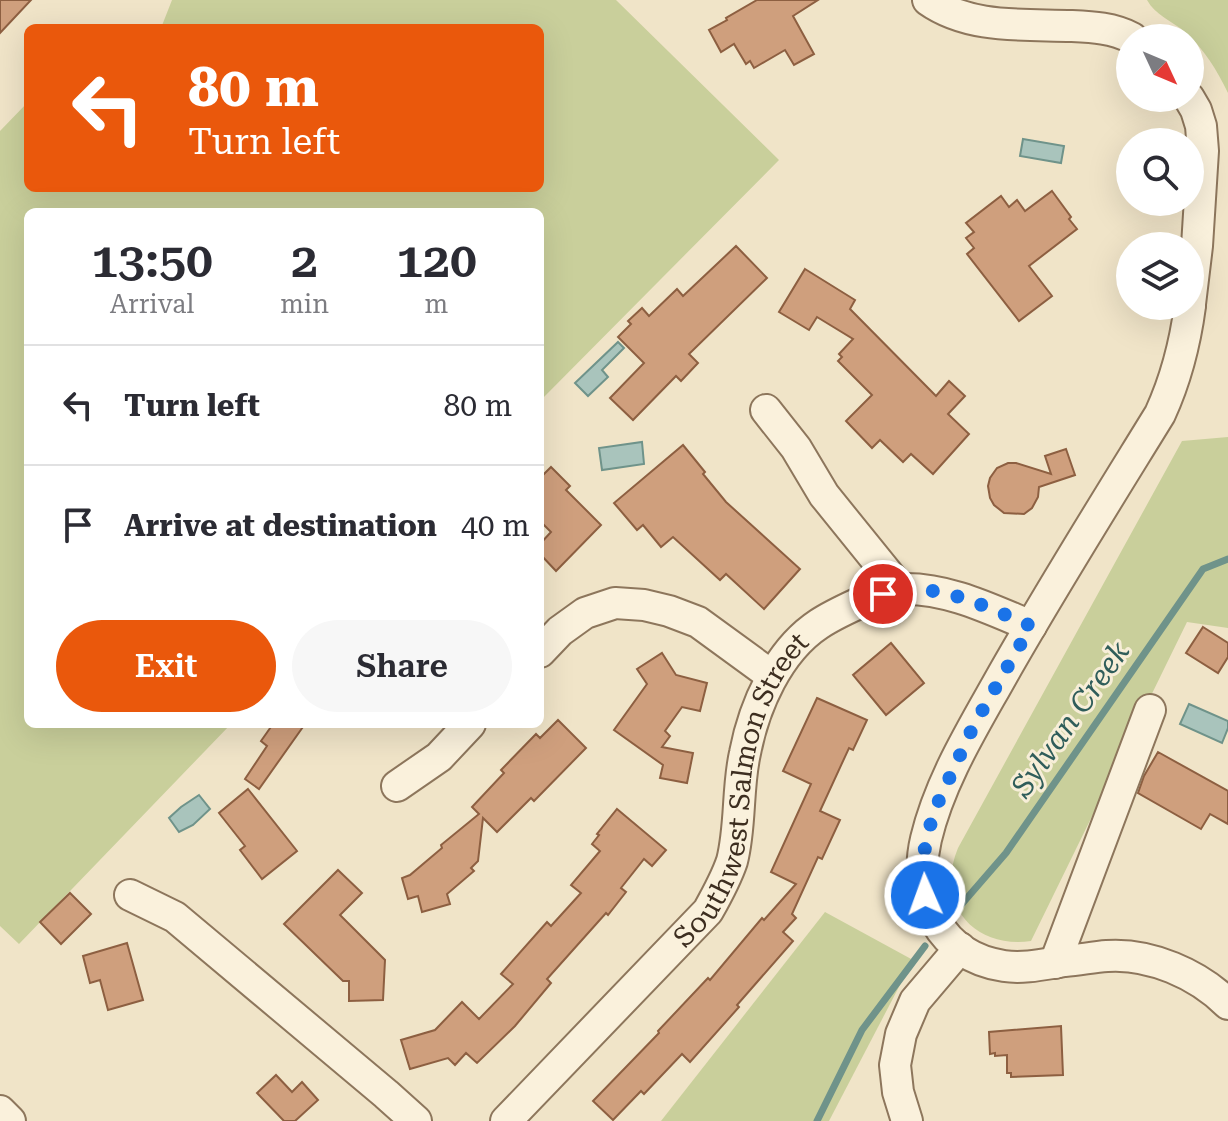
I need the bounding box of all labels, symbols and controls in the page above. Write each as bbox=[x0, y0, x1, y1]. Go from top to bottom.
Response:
north arrow bbox=[1116, 24, 1204, 112]
map controls bbox=[1116, 24, 1204, 320]
text: 80 m bbox=[188, 54, 319, 120]
icon: left bbox=[56, 56, 160, 160]
text: Turn left bbox=[188, 121, 340, 163]
button: search bbox=[1116, 128, 1204, 216]
button: layers bbox=[1116, 232, 1204, 320]
text: 13:50 bbox=[91, 233, 213, 289]
text: 2 bbox=[291, 233, 318, 289]
text: 120 bbox=[396, 233, 477, 289]
text: Arrival bbox=[110, 289, 194, 319]
text: min bbox=[280, 289, 329, 319]
text: m bbox=[425, 289, 448, 319]
icon: left bbox=[56, 383, 100, 427]
text: Turn left bbox=[124, 388, 260, 423]
text: 80 m bbox=[443, 388, 512, 423]
icon: arrive bbox=[56, 503, 100, 547]
text: Arrive at destination bbox=[124, 508, 437, 543]
text: 40 m bbox=[461, 508, 530, 543]
pin bbox=[849, 560, 917, 628]
icon: arrive bbox=[861, 572, 905, 616]
button: Exit bbox=[56, 620, 276, 712]
button: Share bbox=[292, 620, 512, 712]
street label: Southwest Salmon Street bbox=[666, 625, 815, 953]
water label: Sylvan Creek bbox=[1003, 634, 1137, 804]
position arrow bbox=[883, 853, 967, 937]

